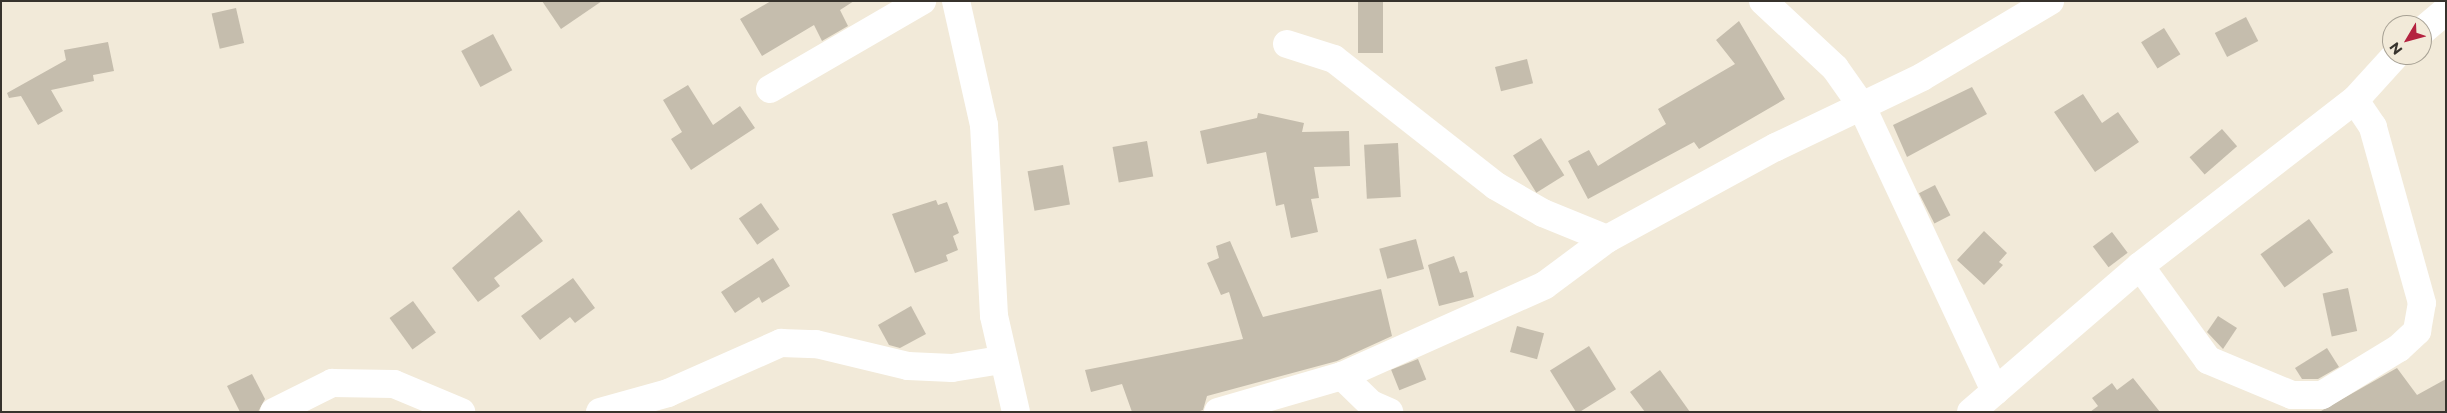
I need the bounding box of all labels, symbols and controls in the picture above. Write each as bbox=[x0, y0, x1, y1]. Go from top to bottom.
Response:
north arrow bbox=[2382, 15, 2432, 65]
text: N bbox=[2385, 38, 2406, 58]

